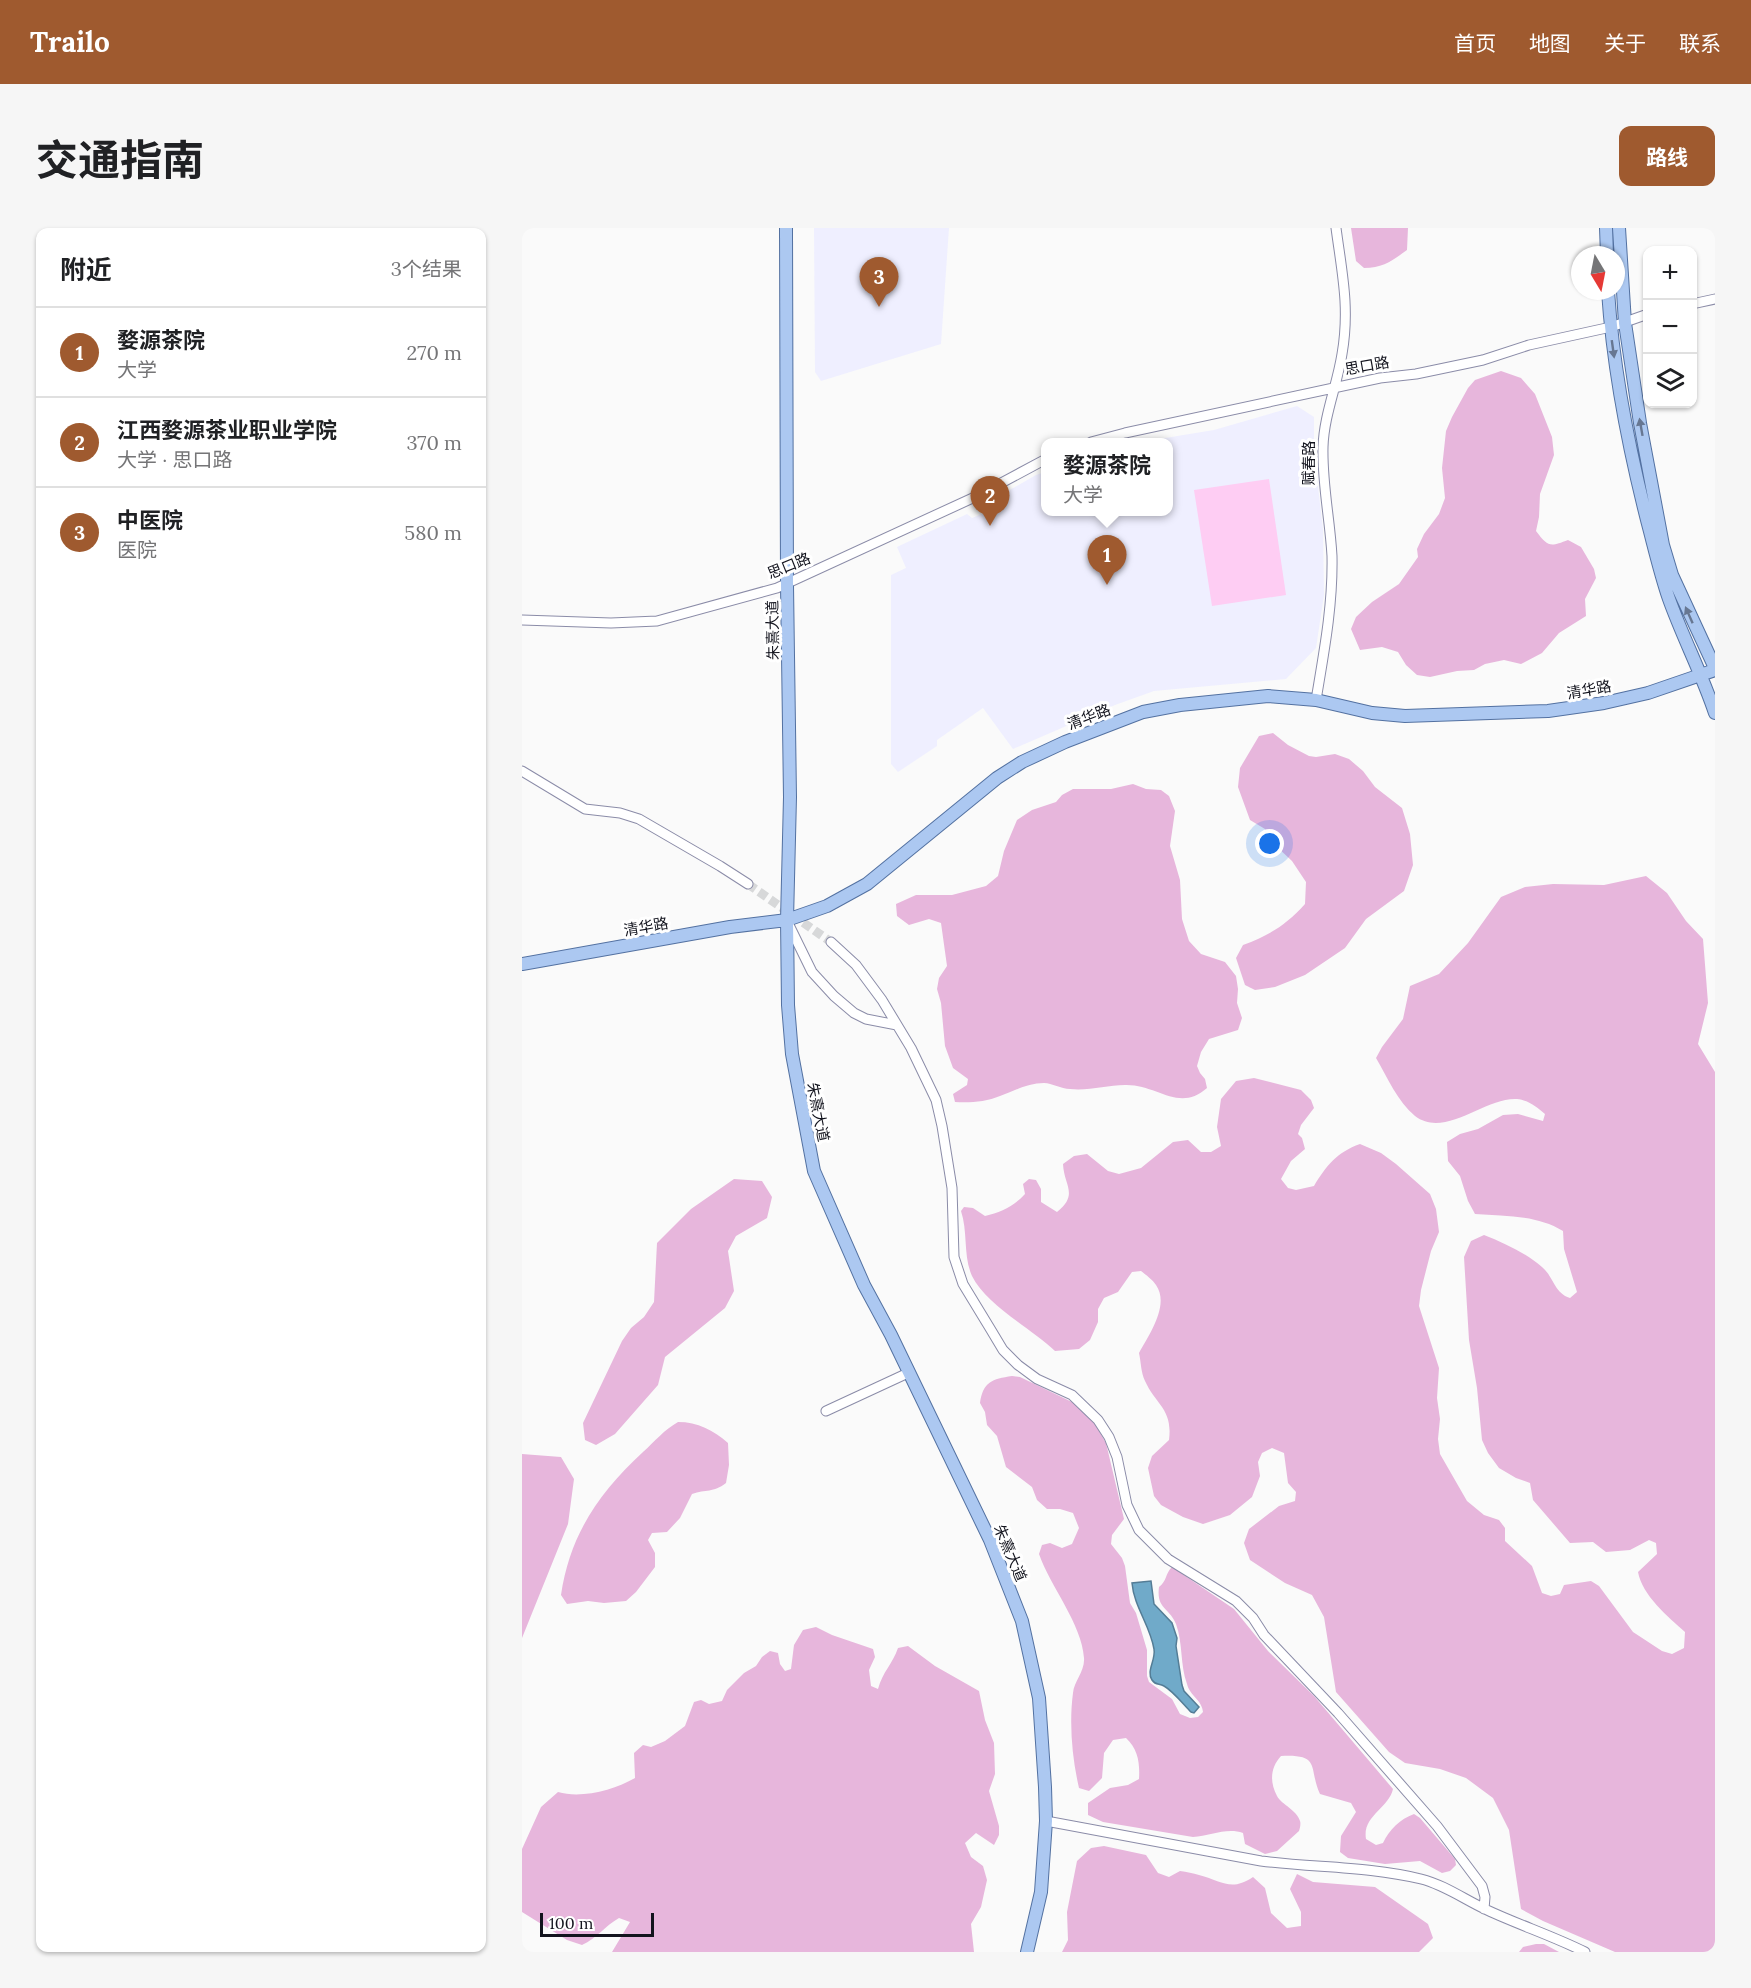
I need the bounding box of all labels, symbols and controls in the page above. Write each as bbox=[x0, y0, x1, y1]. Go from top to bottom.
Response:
text: Trailo bbox=[30, 24, 110, 60]
text: 首页 bbox=[1454, 30, 1496, 57]
text: 地图 bbox=[1529, 30, 1571, 57]
text: 关于 bbox=[1604, 30, 1646, 57]
text: 联系 bbox=[1679, 30, 1721, 57]
button: 路线 bbox=[1619, 126, 1715, 186]
text: 交通指南 bbox=[36, 133, 204, 187]
north arrow bbox=[1571, 246, 1625, 300]
map controls bbox=[1643, 246, 1697, 408]
button: + bbox=[1643, 246, 1697, 300]
text: 附近 bbox=[60, 253, 112, 286]
text: 3个结果 bbox=[391, 256, 462, 281]
pin: 3 bbox=[860, 257, 898, 307]
button: − bbox=[1643, 300, 1697, 354]
text: 婺源茶院 bbox=[117, 326, 205, 354]
text: 1 bbox=[75, 340, 84, 365]
text: 270 m bbox=[406, 340, 462, 365]
one-way arrow bbox=[1609, 340, 1618, 359]
street label: 思口路 bbox=[1343, 352, 1391, 379]
button: layers bbox=[1643, 354, 1697, 408]
text: 大学 bbox=[117, 357, 157, 382]
text: 江西婺源茶业职业学院 bbox=[117, 416, 337, 444]
one-way arrow bbox=[1636, 417, 1645, 436]
text: 2 bbox=[74, 430, 85, 455]
text: 370 m bbox=[407, 430, 462, 455]
popup bbox=[1041, 438, 1173, 516]
street label: 赋春路 bbox=[1299, 440, 1318, 486]
text: 大学 · 思口路 bbox=[117, 447, 233, 472]
text: 婺源茶院 bbox=[1063, 451, 1151, 479]
pin: 2 bbox=[970, 476, 1010, 526]
text: 大学 bbox=[1063, 482, 1103, 507]
text: 中医院 bbox=[117, 506, 183, 534]
text: 3 bbox=[74, 520, 85, 545]
text: 580 m bbox=[404, 520, 462, 545]
pin: 1 bbox=[1088, 536, 1126, 585]
text: 医院 bbox=[117, 537, 157, 562]
street label: 思口路 bbox=[764, 548, 813, 583]
street label: 朱熹大道 bbox=[762, 600, 783, 660]
one-way arrow bbox=[1684, 606, 1694, 624]
street label: 清华路 bbox=[1565, 676, 1613, 703]
street label: 清华路 bbox=[1064, 700, 1113, 733]
your location bbox=[1255, 829, 1284, 858]
street label: 清华路 bbox=[622, 913, 670, 940]
street label: 朱熹大道 bbox=[803, 1081, 834, 1143]
street label: 朱熹大道 bbox=[990, 1521, 1031, 1584]
scale bar bbox=[540, 1910, 654, 1938]
text: 100 m bbox=[549, 1913, 593, 1933]

